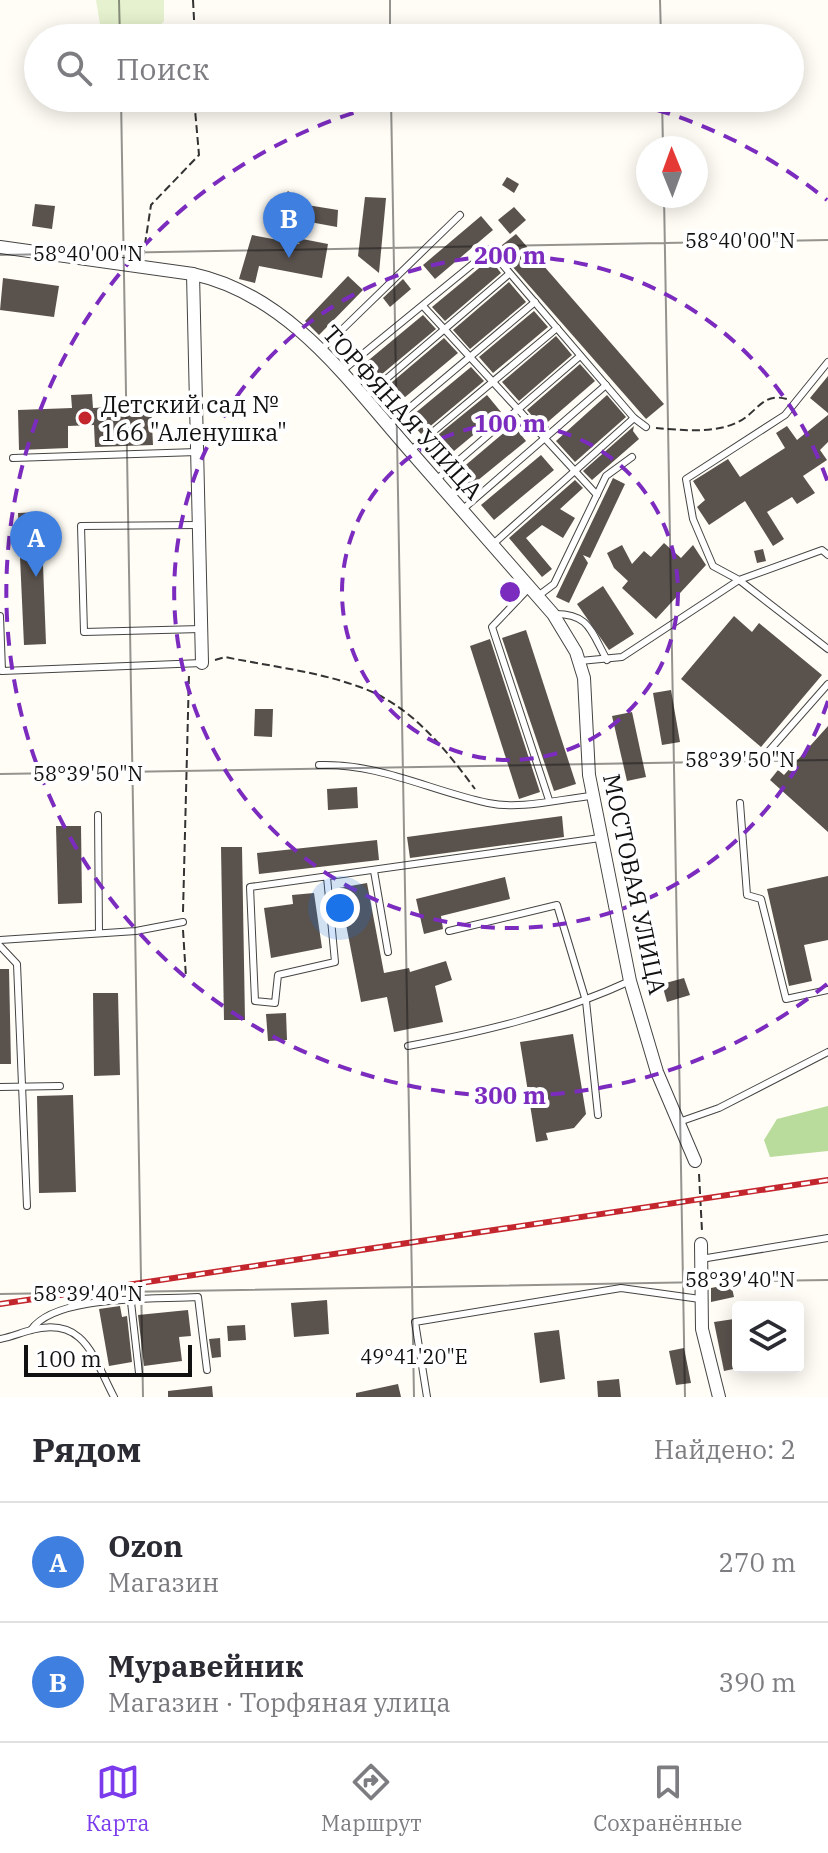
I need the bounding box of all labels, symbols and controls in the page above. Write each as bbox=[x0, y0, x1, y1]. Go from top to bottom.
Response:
search box bbox=[24, 24, 804, 112]
icon: search bbox=[52, 46, 96, 90]
text: Поиск bbox=[116, 49, 209, 88]
north arrow bbox=[636, 136, 708, 208]
pin: B bbox=[263, 192, 315, 258]
text: 58°40'00"N bbox=[685, 227, 795, 254]
text: 200 m bbox=[474, 239, 546, 271]
text: 58°40'00"N bbox=[33, 240, 143, 267]
street label: ТОРФЯНАЯ УЛИЦА bbox=[316, 318, 490, 507]
place label: Детский сад № 166 "Аленушка" bbox=[101, 388, 287, 448]
text: 100 m bbox=[474, 407, 546, 439]
marker: Детский сад № 166 "Аленушка" bbox=[76, 409, 94, 427]
pin: A bbox=[10, 511, 62, 577]
centre of rings bbox=[496, 578, 524, 606]
text: 58°39'50"N bbox=[685, 746, 795, 773]
text: 58°39'50"N bbox=[33, 760, 143, 787]
street label: МОСТОВАЯ УЛИЦА bbox=[596, 771, 674, 998]
your location bbox=[320, 888, 360, 928]
text: 300 m bbox=[474, 1079, 546, 1111]
text: 58°39'40"N bbox=[685, 1266, 795, 1293]
text: 58°39'40"N bbox=[33, 1280, 143, 1307]
map controls bbox=[732, 1301, 804, 1373]
button: layers bbox=[732, 1301, 804, 1373]
scale bar bbox=[24, 1341, 192, 1377]
text: 49°41'20"E bbox=[360, 1343, 468, 1370]
text: 100 m bbox=[36, 1344, 102, 1373]
text: Рядом bbox=[32, 1427, 141, 1471]
text: Найдено: 2 bbox=[654, 1432, 796, 1466]
text: Ozon bbox=[108, 1526, 183, 1565]
text: A bbox=[49, 1545, 67, 1579]
text: 270 m bbox=[718, 1545, 796, 1579]
text: Магазин bbox=[108, 1565, 219, 1599]
text: Муравейник bbox=[108, 1646, 303, 1685]
text: B bbox=[49, 1665, 67, 1699]
text: 390 m bbox=[718, 1665, 796, 1699]
text: Магазин · Торфяная улица bbox=[108, 1685, 451, 1719]
tab: Карта bbox=[86, 1760, 150, 1837]
tab: Маршрут bbox=[321, 1760, 422, 1837]
tab: Сохранённые bbox=[593, 1760, 742, 1837]

